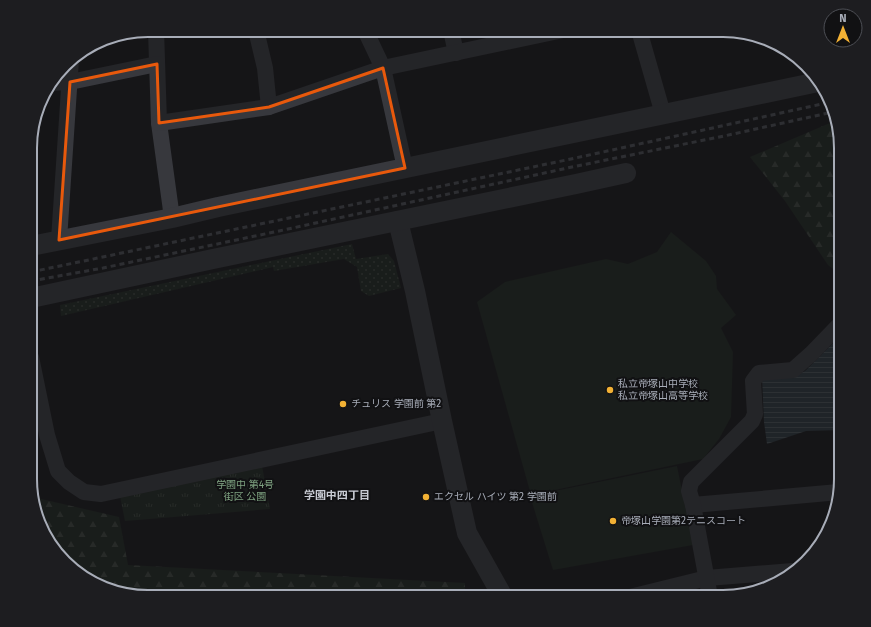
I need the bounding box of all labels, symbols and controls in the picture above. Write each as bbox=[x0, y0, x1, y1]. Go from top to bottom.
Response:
north arrow bbox=[823, 8, 863, 48]
text: N bbox=[839, 12, 847, 25]
place label: 私立帝塚山中学校 私立帝塚山高等学校 bbox=[618, 378, 708, 402]
marker: 私立帝塚山中学校 私立帝塚山高等学校 bbox=[605, 385, 615, 395]
place label: チュリス 学園前 第2 bbox=[351, 398, 441, 410]
marker: チュリス 学園前 第2 bbox=[338, 399, 348, 409]
park label: 学園中 第4号 街区 公園 bbox=[216, 479, 274, 503]
district label: 学園中四丁目 bbox=[304, 489, 370, 502]
place label: エクセル ハイツ 第2 学園前 bbox=[434, 491, 557, 503]
marker: エクセル ハイツ 第2 学園前 bbox=[421, 492, 431, 502]
place label: 帝塚山学園第2テニスコート bbox=[621, 515, 746, 527]
marker: 帝塚山学園第2テニスコート bbox=[608, 516, 618, 526]

